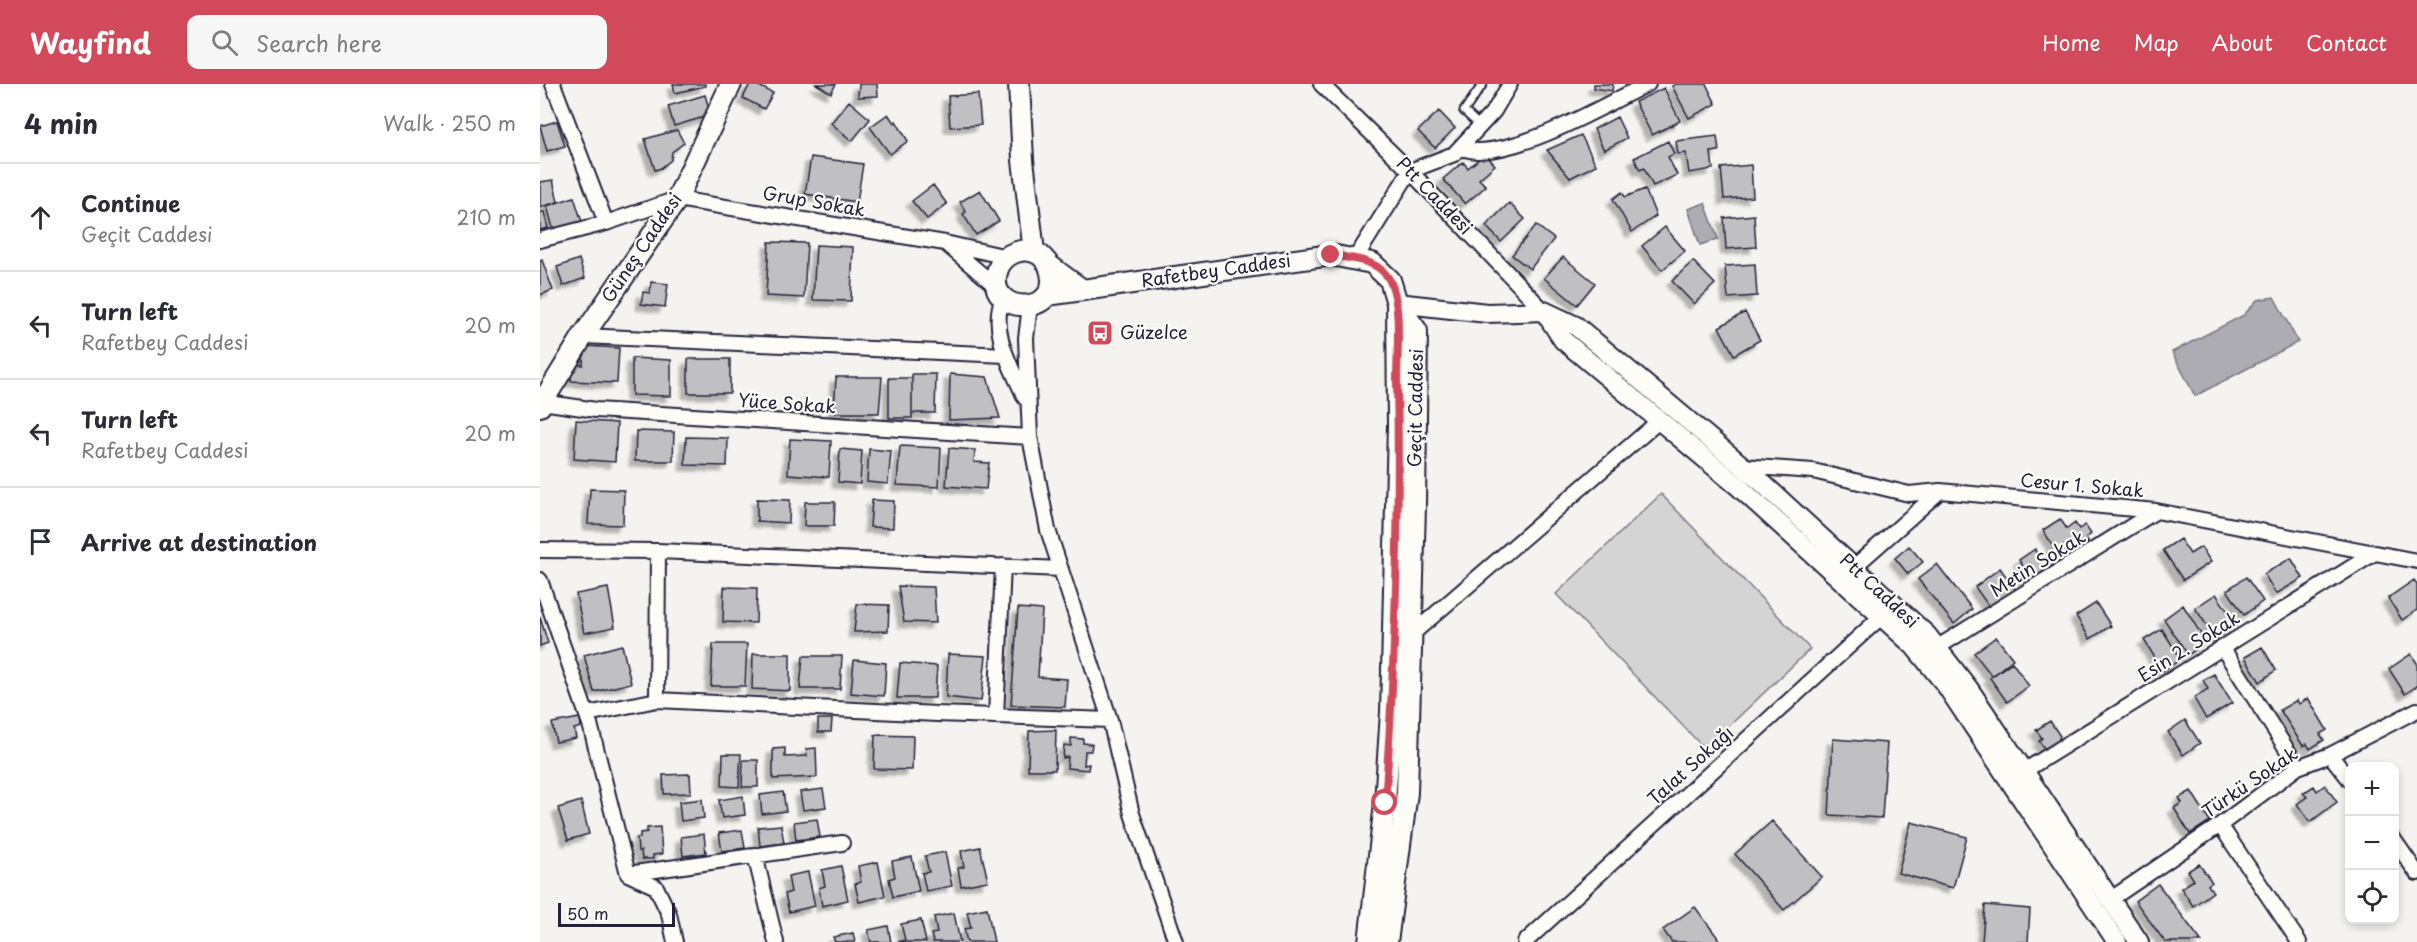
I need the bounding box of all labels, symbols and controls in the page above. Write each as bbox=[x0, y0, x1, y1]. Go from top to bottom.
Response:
search box bbox=[187, 15, 607, 69]
text: Wayfind bbox=[30, 21, 151, 64]
icon: search bbox=[208, 26, 241, 59]
text: Search here bbox=[256, 26, 382, 59]
text: Home bbox=[2042, 26, 2101, 58]
text: Map bbox=[2134, 26, 2179, 58]
text: About bbox=[2212, 26, 2273, 58]
text: Contact bbox=[2306, 26, 2387, 58]
text: 4 min bbox=[24, 104, 98, 143]
text: Walk · 250 m bbox=[383, 108, 516, 138]
street label: Ptt Caddesi bbox=[1391, 150, 1479, 240]
street label: Grup Sokak bbox=[761, 178, 868, 223]
text: Continue bbox=[81, 186, 180, 219]
street label: Güneş Caddesi bbox=[594, 187, 688, 308]
icon: ahead bbox=[24, 201, 57, 234]
text: 210 m bbox=[457, 202, 516, 232]
text: Geçit Caddesi bbox=[81, 219, 212, 249]
route end bbox=[1317, 241, 1343, 267]
street label: Rafetbey Caddesi bbox=[1139, 246, 1292, 293]
text: Turn left bbox=[81, 294, 178, 327]
icon: left bbox=[24, 309, 57, 342]
text: 20 m bbox=[464, 310, 516, 340]
bus stop icon: Güzelce bbox=[1085, 318, 1115, 348]
place label: Güzelce bbox=[1120, 318, 1188, 345]
text: Rafetbey Caddesi bbox=[81, 327, 249, 357]
street label: Geçit Caddesi bbox=[1400, 349, 1429, 467]
street label: Yüce Sokak bbox=[737, 386, 837, 419]
text: Turn left bbox=[81, 402, 178, 435]
icon: left bbox=[24, 417, 57, 450]
text: 20 m bbox=[464, 418, 516, 448]
text: Rafetbey Caddesi bbox=[81, 435, 249, 465]
street label: Cesur 1. Sokak bbox=[2019, 466, 2145, 503]
street label: Metin Sokak bbox=[1984, 523, 2090, 603]
icon: arrive bbox=[24, 525, 57, 558]
text: Arrive at destination bbox=[81, 525, 317, 558]
street label: Ptt Caddesi bbox=[1835, 546, 1926, 634]
street label: Esin 2. Sokak bbox=[2132, 604, 2244, 688]
street label: Talat Sokağı bbox=[1641, 719, 1739, 811]
street label: Türkü Sokak bbox=[2196, 740, 2302, 824]
map controls bbox=[2345, 762, 2399, 924]
button: + bbox=[2345, 762, 2399, 816]
route start bbox=[1371, 789, 1397, 815]
button: − bbox=[2345, 816, 2399, 870]
button: locate bbox=[2345, 870, 2399, 924]
scale bar bbox=[558, 900, 675, 928]
text: 50 m bbox=[567, 901, 608, 925]

